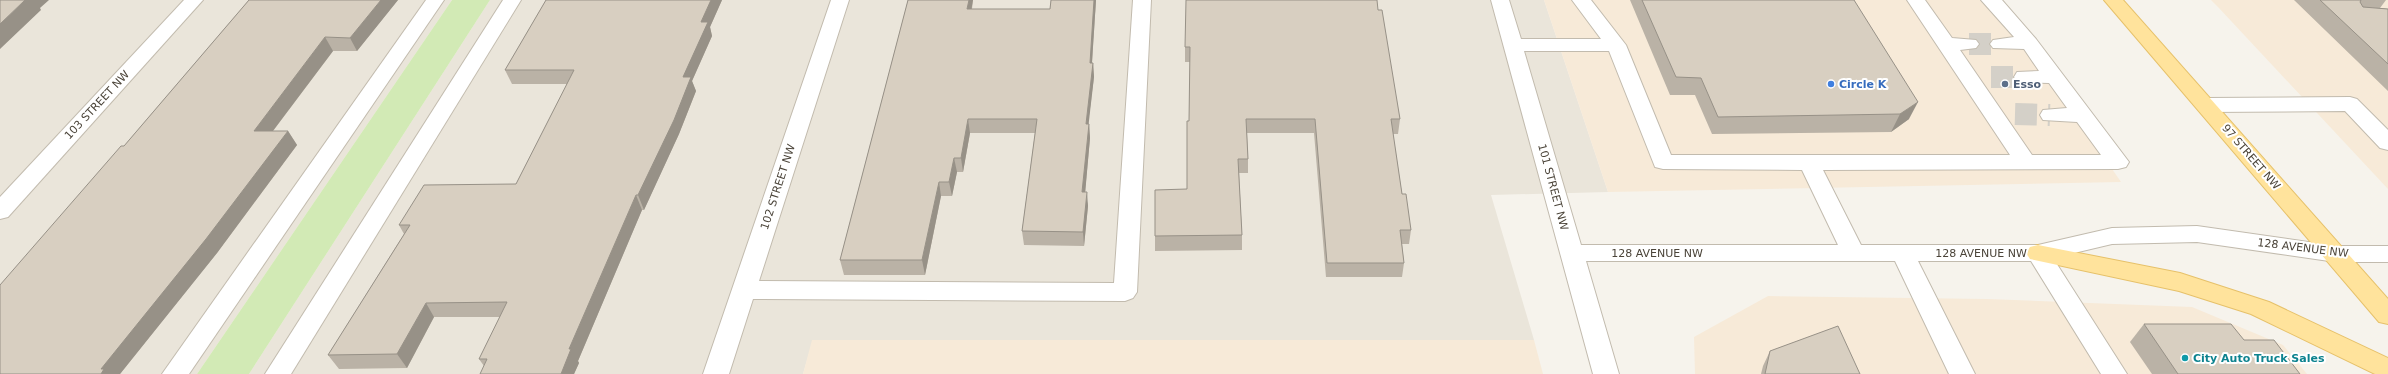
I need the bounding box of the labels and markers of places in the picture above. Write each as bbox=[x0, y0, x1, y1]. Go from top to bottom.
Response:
place label: Circle K bbox=[1839, 78, 1887, 91]
place label: Esso bbox=[2013, 78, 2042, 91]
marker: Circle K bbox=[1826, 79, 1836, 89]
marker: Esso bbox=[2000, 79, 2010, 89]
place label: City Auto Truck Sales bbox=[2193, 352, 2325, 365]
marker: City Auto Truck Sales bbox=[2180, 353, 2190, 363]

